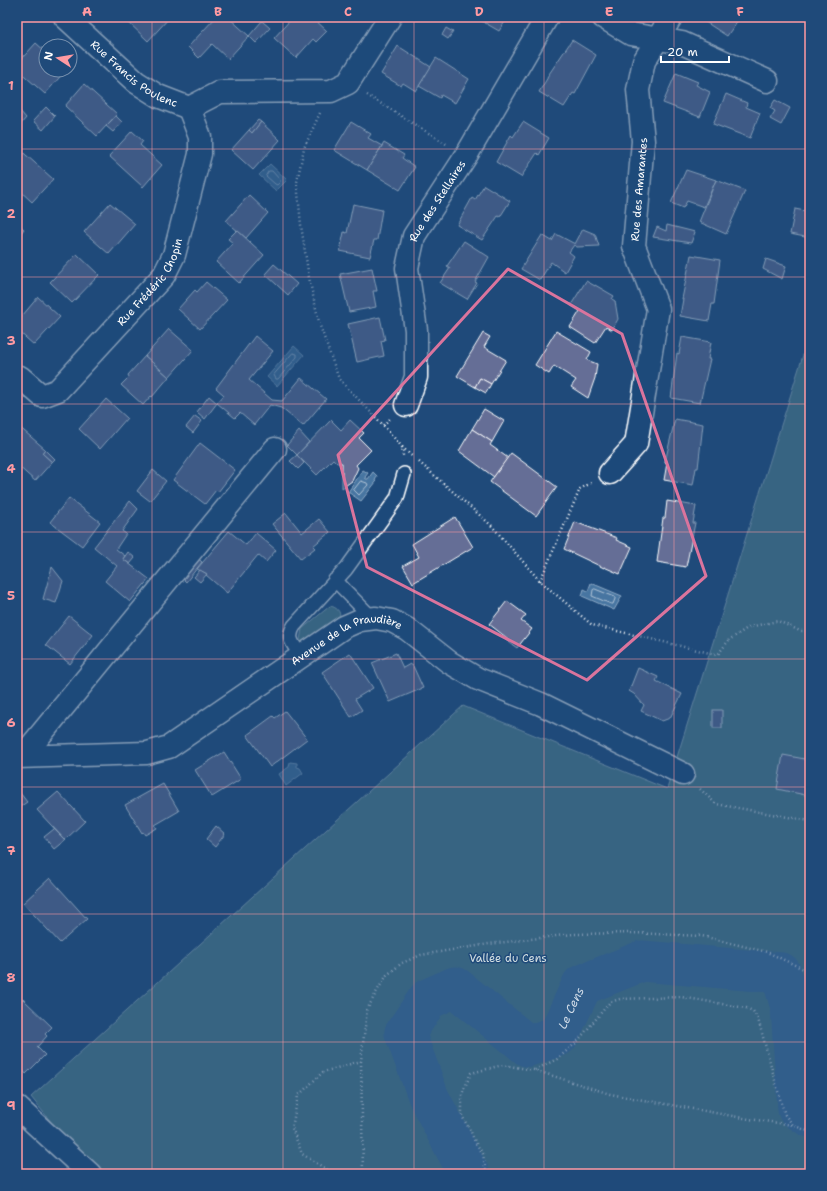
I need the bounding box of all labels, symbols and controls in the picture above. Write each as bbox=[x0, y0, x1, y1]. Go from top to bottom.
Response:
text: A bbox=[82, 3, 92, 20]
text: B bbox=[214, 3, 222, 20]
text: C bbox=[344, 3, 352, 20]
text: D bbox=[474, 3, 484, 20]
text: E bbox=[605, 3, 614, 20]
text: F bbox=[736, 3, 744, 20]
street label: Rue Francis Poulenc bbox=[87, 37, 180, 111]
north arrow bbox=[38, 38, 78, 78]
scale bar bbox=[661, 38, 729, 64]
text: 20 m bbox=[667, 44, 698, 60]
text: N bbox=[40, 50, 57, 62]
text: 1 bbox=[8, 77, 14, 94]
street label: Rue des Amarantes bbox=[627, 137, 651, 242]
street label: Rue des Stellaires bbox=[406, 157, 469, 243]
text: 2 bbox=[6, 205, 16, 222]
street label: Rue Frédéric Chopin bbox=[114, 237, 186, 329]
text: 3 bbox=[6, 332, 16, 349]
text: 4 bbox=[6, 460, 16, 477]
text: 5 bbox=[7, 587, 15, 604]
street label: Avenue de la Praudière bbox=[288, 611, 405, 669]
text: 6 bbox=[6, 714, 16, 731]
text: 7 bbox=[6, 842, 16, 859]
park label: Vallée du Cens bbox=[469, 951, 547, 966]
text: 8 bbox=[6, 969, 16, 986]
water label: Le Cens bbox=[554, 985, 588, 1032]
text: 9 bbox=[6, 1097, 16, 1114]

